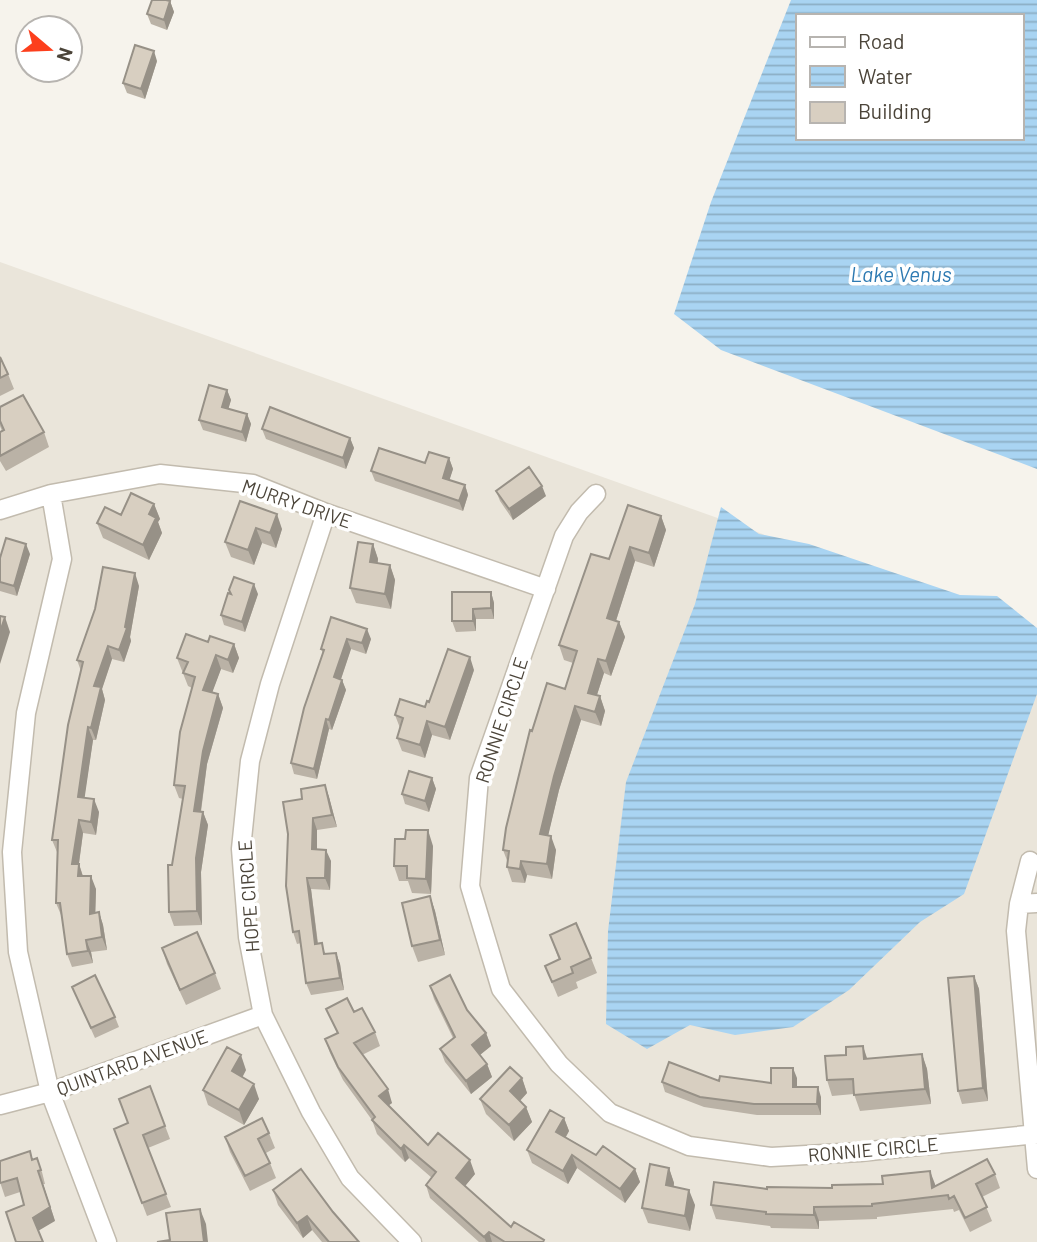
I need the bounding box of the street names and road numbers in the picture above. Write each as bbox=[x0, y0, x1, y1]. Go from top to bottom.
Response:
street label: MURRY DRIVE bbox=[239, 474, 355, 532]
street label: RONNIE CIRCLE bbox=[470, 654, 532, 786]
street label: HOPE CIRCLE bbox=[233, 839, 263, 953]
street label: QUINTARD AVENUE bbox=[53, 1024, 211, 1100]
street label: RONNIE CIRCLE bbox=[807, 1132, 939, 1166]

